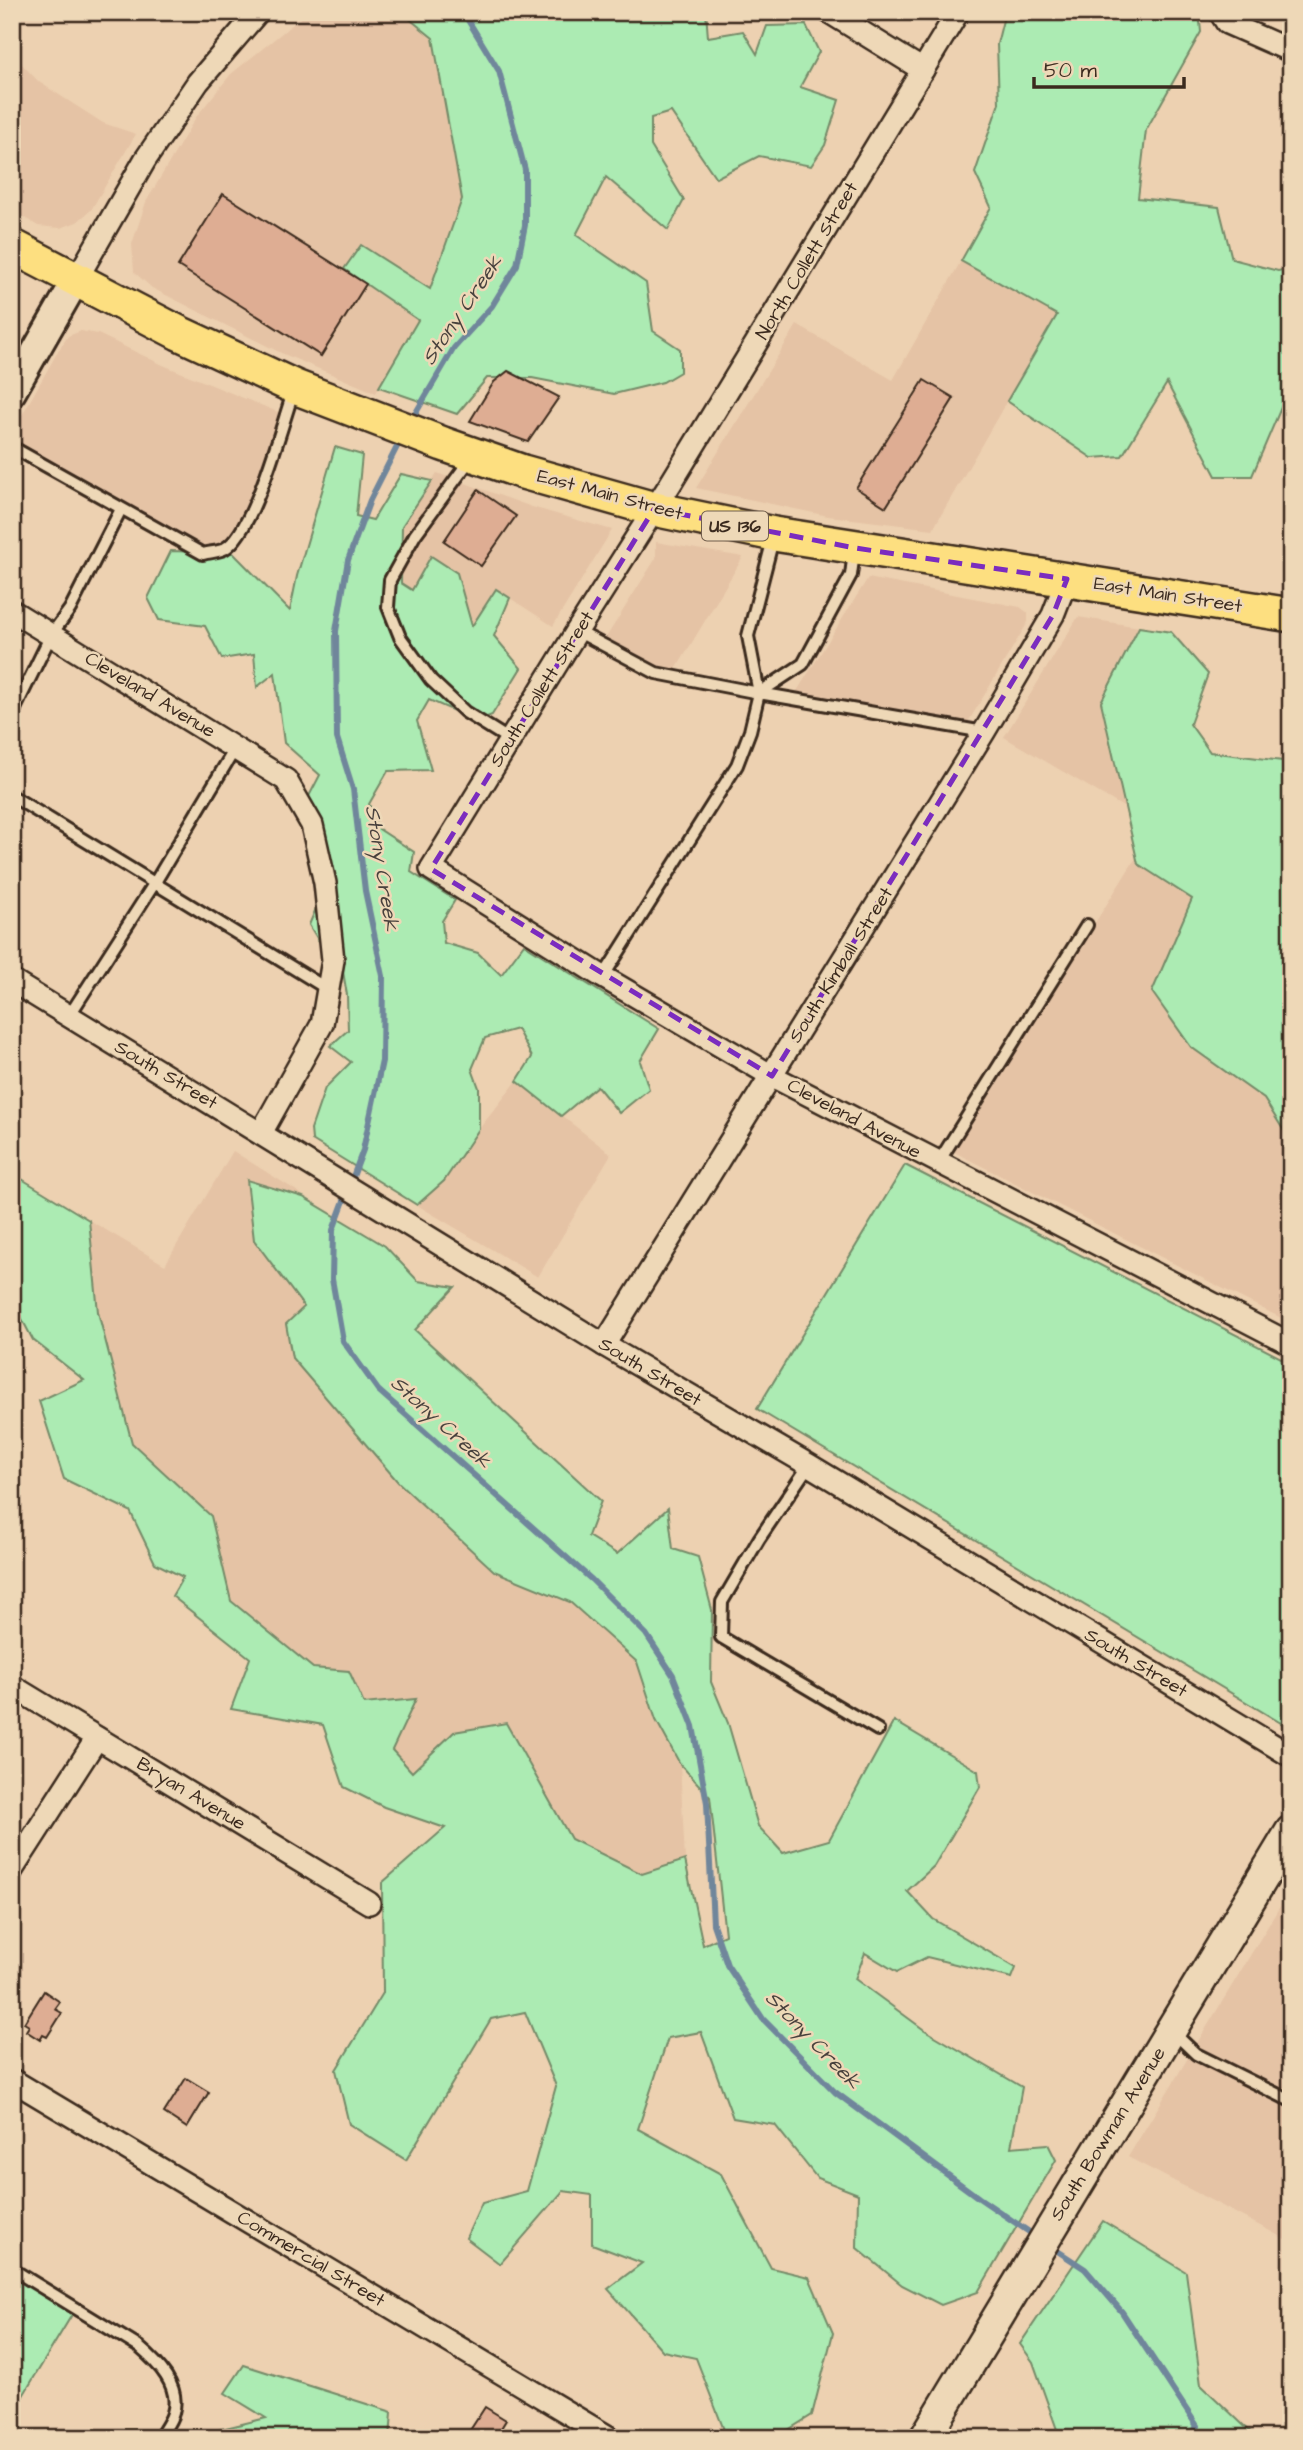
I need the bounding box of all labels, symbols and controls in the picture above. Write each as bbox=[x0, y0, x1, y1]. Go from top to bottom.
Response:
scale bar bbox=[1034, 46, 1184, 90]
text: 50 m bbox=[1044, 56, 1098, 85]
street label: North Collett Street bbox=[749, 177, 865, 345]
water label: Stony Creek bbox=[415, 249, 511, 371]
street label: East Main Street bbox=[534, 463, 686, 527]
road number: US 136 bbox=[702, 512, 768, 540]
street label: East Main Street bbox=[1092, 570, 1244, 620]
street label: South Collett Street bbox=[483, 606, 601, 772]
street label: Cleveland Avenue bbox=[80, 645, 220, 745]
water label: Stony Creek bbox=[357, 803, 406, 934]
street label: South Kimball Street bbox=[782, 882, 900, 1048]
street label: South Street bbox=[109, 1034, 223, 1117]
street label: Cleveland Avenue bbox=[782, 1072, 926, 1166]
street label: South Street bbox=[593, 1331, 707, 1414]
water label: Stony Creek bbox=[384, 1369, 498, 1477]
street label: South Street bbox=[1079, 1622, 1193, 1705]
street label: Bryan Avenue bbox=[131, 1751, 251, 1838]
water label: Stony Creek bbox=[758, 1984, 868, 2097]
street label: South Bowman Avenue bbox=[1044, 2042, 1172, 2226]
street label: Commercial Street bbox=[232, 2204, 390, 2314]

